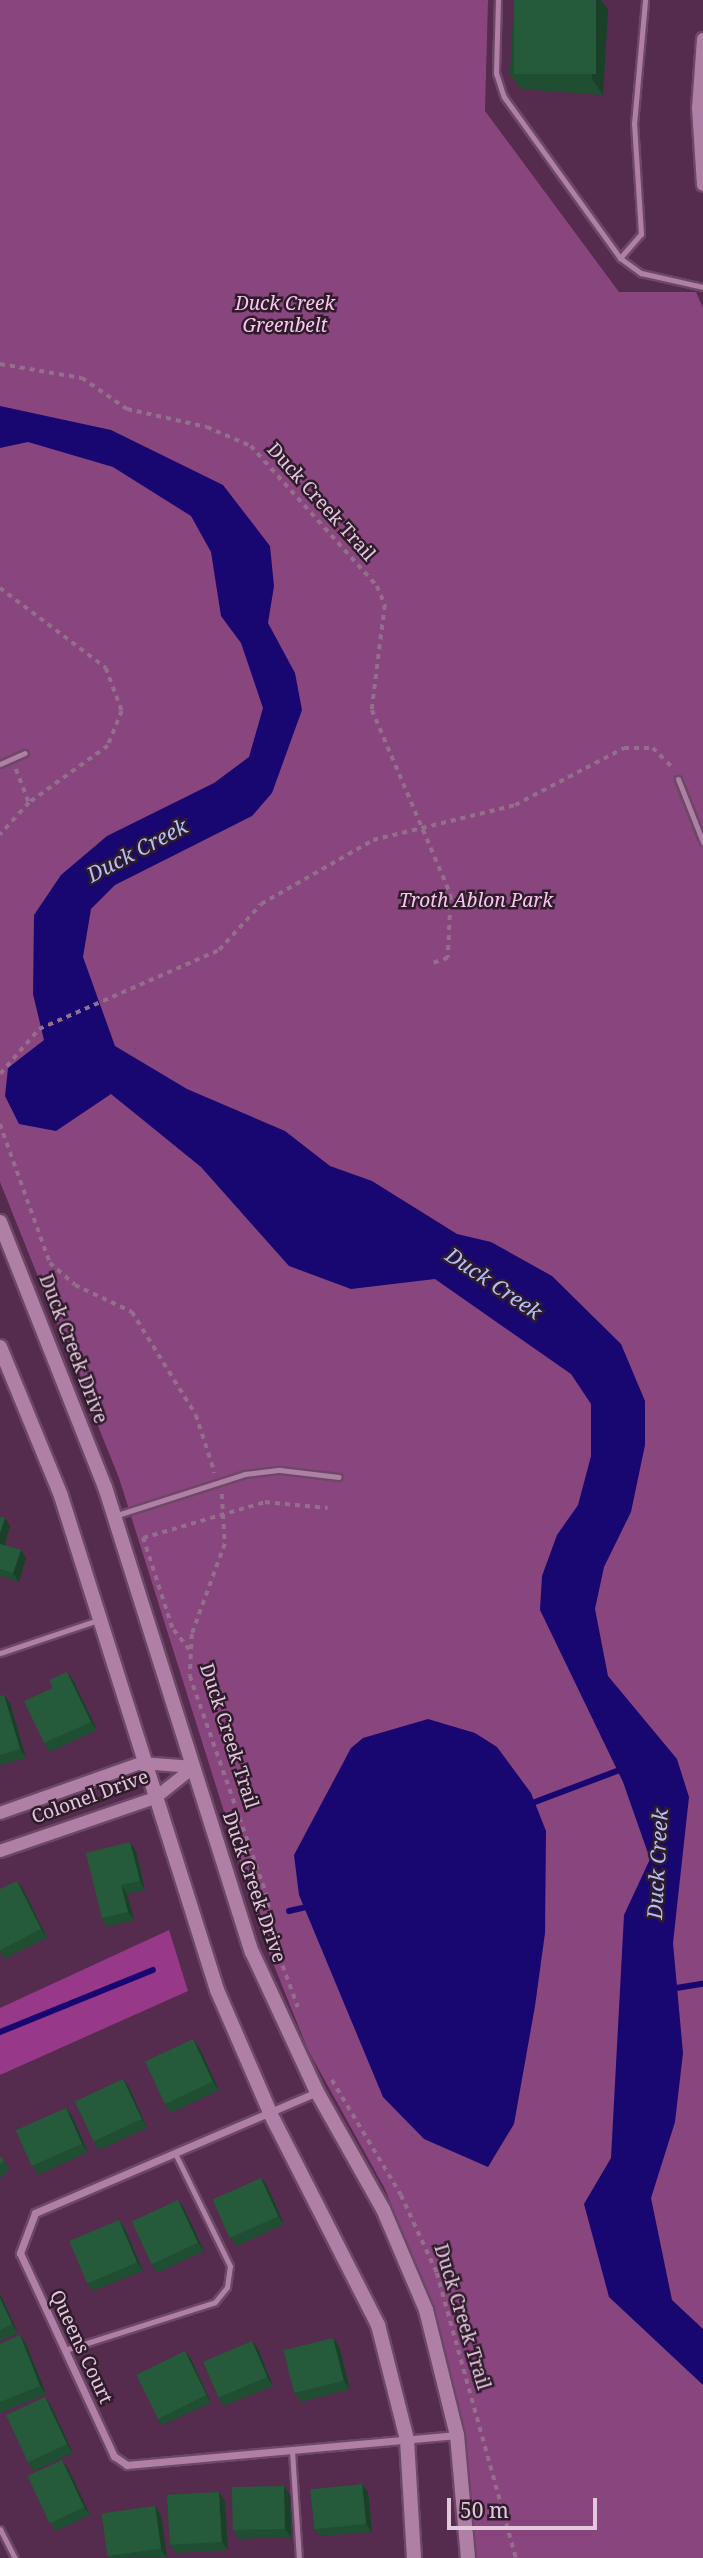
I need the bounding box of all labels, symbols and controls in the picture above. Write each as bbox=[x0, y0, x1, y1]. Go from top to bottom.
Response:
park label: Duck Creek Greenbelt bbox=[235, 293, 335, 337]
street label: Duck Creek Trail bbox=[262, 438, 380, 566]
water label: Duck Creek bbox=[82, 813, 192, 887]
park label: Troth Ablon Park bbox=[399, 890, 553, 912]
water label: Duck Creek bbox=[441, 1242, 547, 1324]
street label: Duck Creek Drive bbox=[34, 1271, 112, 1427]
street label: Duck Creek Trail bbox=[195, 1661, 263, 1811]
street label: Colonel Drive bbox=[28, 1765, 152, 1829]
street label: Duck Creek Drive bbox=[217, 1808, 291, 1966]
water label: Duck Creek bbox=[642, 1808, 672, 1920]
street label: Duck Creek Trail bbox=[429, 2241, 495, 2393]
street label: Queens Court bbox=[45, 2287, 117, 2407]
scale bar bbox=[451, 2484, 602, 2528]
text: 50 m bbox=[460, 2496, 509, 2524]

